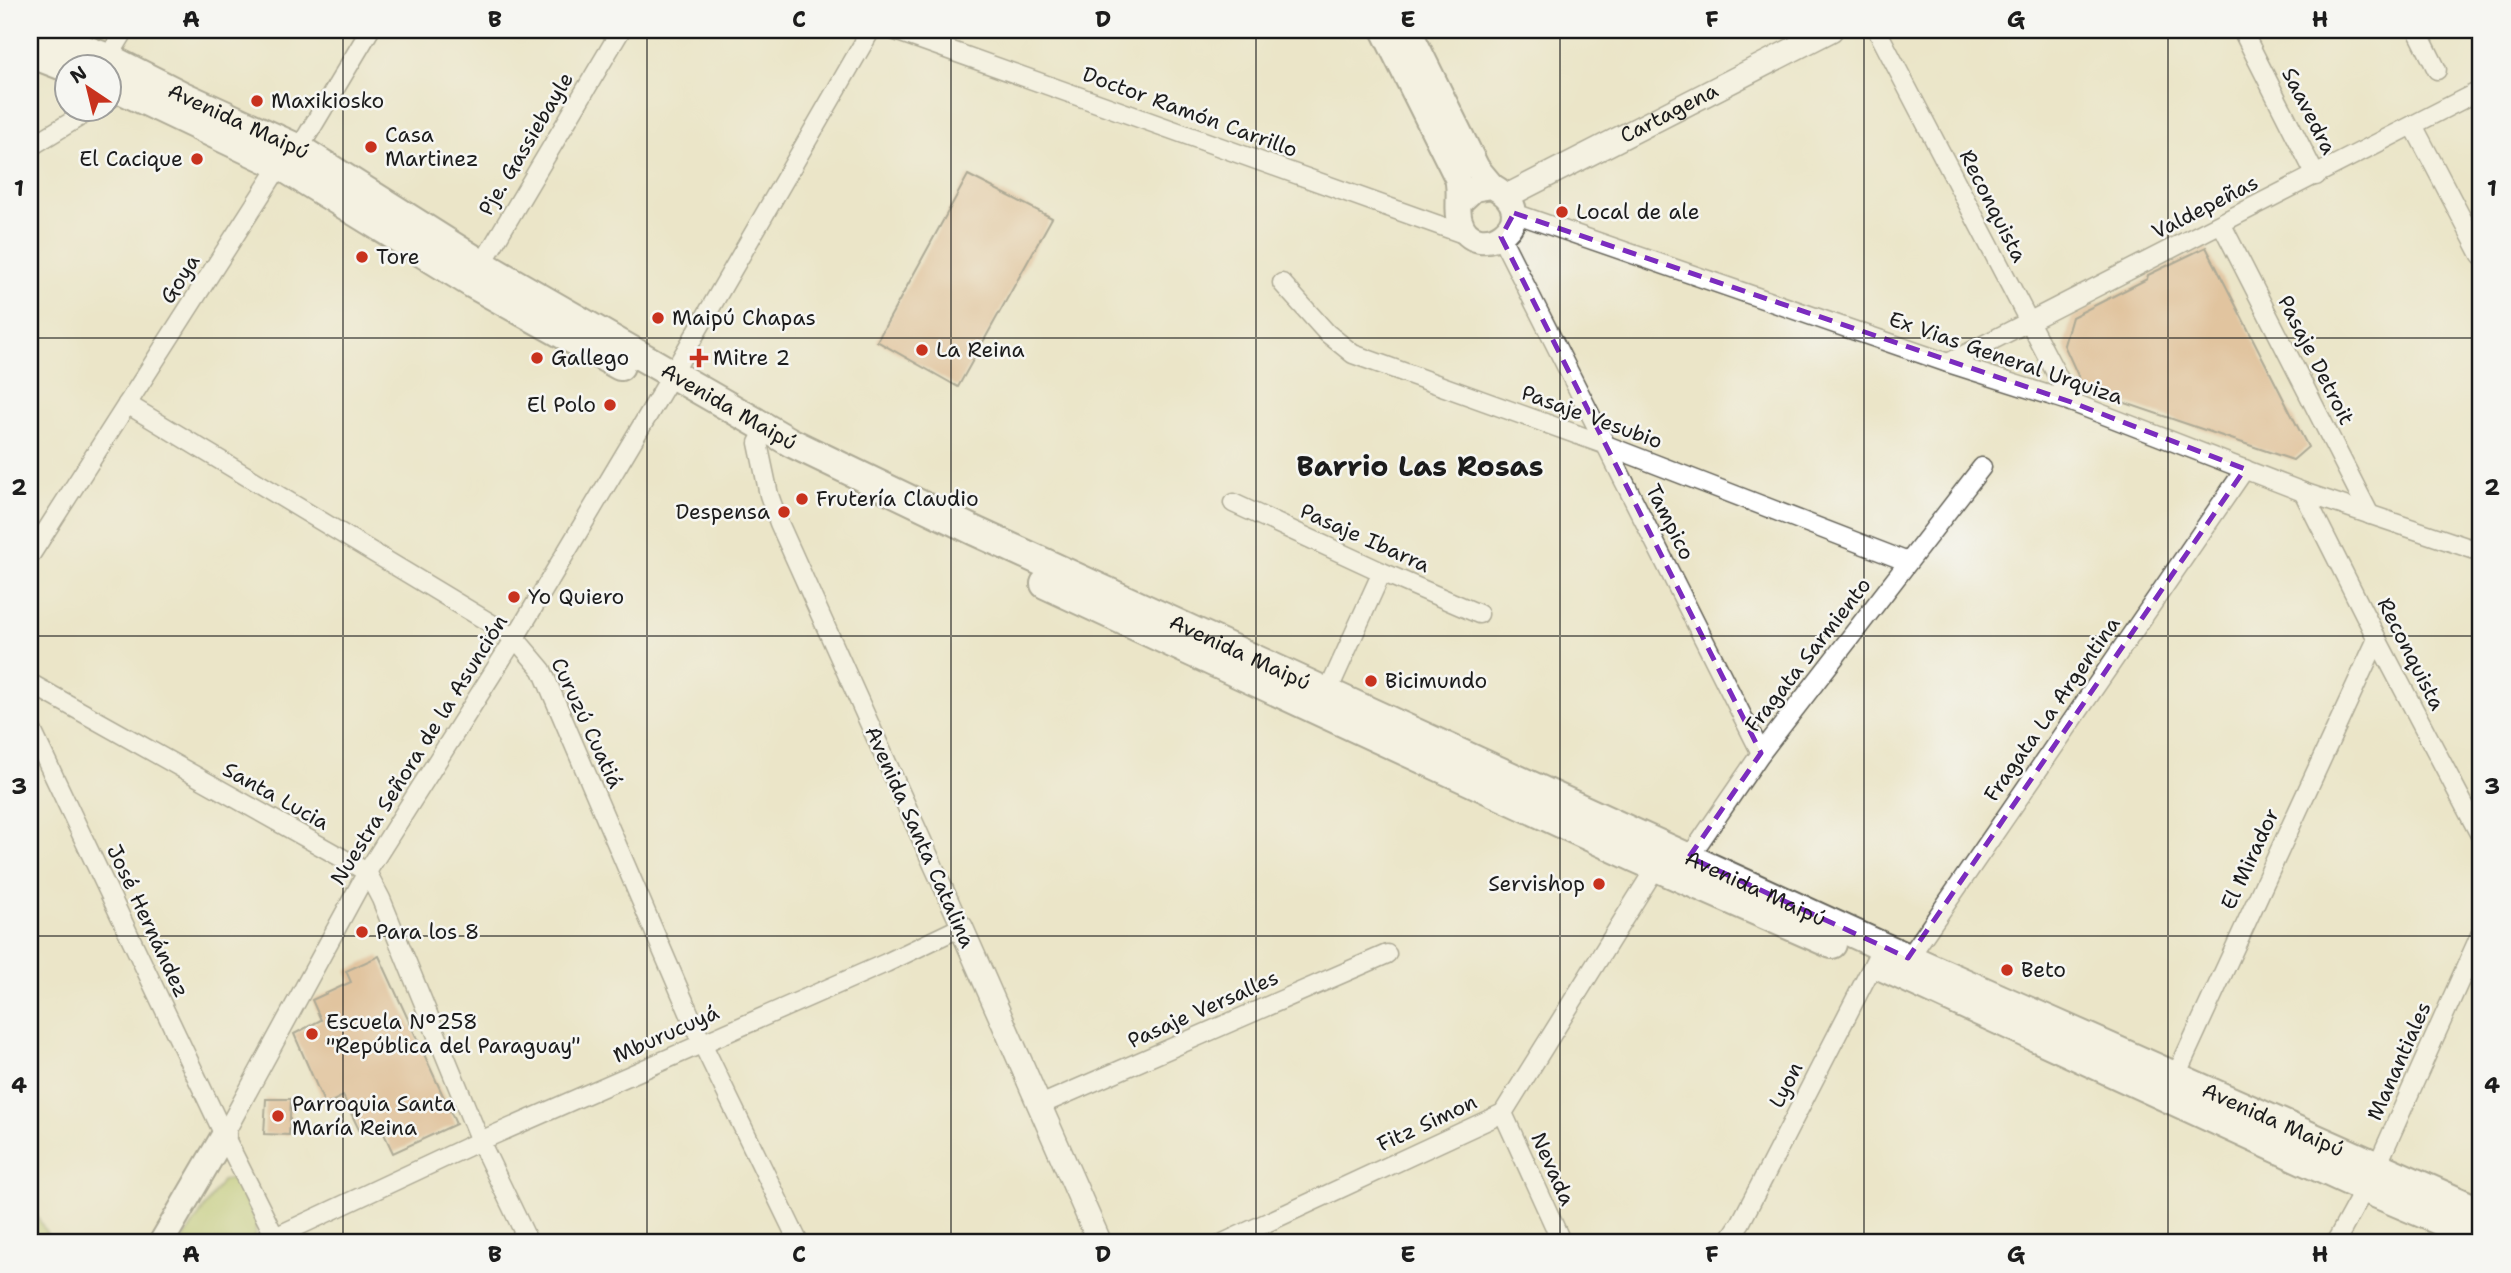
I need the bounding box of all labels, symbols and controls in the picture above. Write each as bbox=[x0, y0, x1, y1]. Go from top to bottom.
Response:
text: A bbox=[182, 4, 200, 34]
text: B bbox=[488, 4, 502, 34]
text: C bbox=[792, 4, 806, 34]
text: D bbox=[1095, 4, 1111, 34]
text: E bbox=[1400, 4, 1416, 34]
text: F bbox=[1705, 4, 1719, 34]
text: G bbox=[2007, 4, 2026, 34]
text: H bbox=[2312, 4, 2328, 34]
north arrow bbox=[52, 52, 122, 122]
text: N bbox=[65, 60, 92, 89]
street label: Doctor Ramón Carrillo bbox=[1079, 60, 1301, 164]
street label: Saavedra bbox=[2275, 63, 2343, 159]
street label: Pje. Gassiebayle bbox=[472, 67, 580, 221]
street label: Cartagena bbox=[1615, 76, 1723, 150]
street label: Avenida Maipú bbox=[163, 77, 315, 166]
place label: Maxikiosko bbox=[271, 87, 384, 115]
marker: Maxikiosko bbox=[249, 93, 265, 109]
place label: Casa Martinez bbox=[385, 121, 479, 173]
marker: Casa Martinez bbox=[363, 139, 379, 155]
place label: El Cacique bbox=[79, 145, 183, 173]
street label: Reconquista bbox=[1953, 145, 2033, 267]
marker: El Cacique bbox=[189, 151, 205, 167]
street label: Valdepeñas bbox=[2147, 168, 2263, 246]
text: 1 bbox=[14, 173, 24, 203]
text: 1 bbox=[2487, 173, 2497, 203]
place label: Local de ale bbox=[1576, 198, 1700, 226]
marker: Local de ale bbox=[1554, 204, 1570, 220]
place label: Tore bbox=[376, 243, 420, 271]
street label: Goya bbox=[154, 249, 206, 309]
marker: Tore bbox=[354, 249, 370, 265]
street label: Pasaje Detroit bbox=[2271, 290, 2361, 430]
place label: Maipú Chapas bbox=[672, 304, 816, 332]
street label: Ex Vias General Urquiza bbox=[1885, 305, 2127, 411]
marker: Maipú Chapas bbox=[650, 310, 666, 326]
place label: La Reina bbox=[936, 336, 1025, 364]
marker: La Reina bbox=[914, 342, 930, 358]
place label: Gallego bbox=[551, 344, 629, 372]
place label: Mitre 2 bbox=[713, 344, 790, 372]
marker: Gallego bbox=[529, 350, 545, 366]
marker: Mitre 2 bbox=[691, 350, 707, 366]
street label: Avenida Maipú bbox=[656, 357, 802, 457]
street label: Pasaje Vesubio bbox=[1518, 378, 1666, 456]
place label: El Polo bbox=[527, 391, 596, 419]
marker: El Polo bbox=[602, 397, 618, 413]
district label: Barrio Las Rosas bbox=[1297, 447, 1543, 485]
text: 2 bbox=[11, 472, 27, 502]
text: 2 bbox=[2484, 472, 2500, 502]
street label: Tampico bbox=[1639, 479, 1701, 565]
place label: Frutería Claudio bbox=[816, 485, 979, 513]
marker: Frutería Claudio bbox=[794, 491, 810, 507]
street label: Pasaje Ibarra bbox=[1296, 497, 1434, 579]
place label: Despensa bbox=[675, 498, 770, 526]
marker: Despensa bbox=[776, 504, 792, 520]
street label: Fragata Sarmiento bbox=[1739, 572, 1877, 738]
place label: Yo Quiero bbox=[528, 583, 624, 611]
marker: Yo Quiero bbox=[506, 589, 522, 605]
street label: Reconquista bbox=[2371, 593, 2451, 715]
street label: Avenida Maipú bbox=[1165, 608, 1315, 697]
street label: Nuestra Señora de la Asunción bbox=[324, 609, 514, 890]
street label: Fragata La Argentina bbox=[1978, 611, 2126, 807]
street label: Curuzú Cuatiá bbox=[545, 653, 629, 793]
place label: Bicimundo bbox=[1385, 667, 1487, 695]
marker: Bicimundo bbox=[1363, 673, 1379, 689]
street label: Avenida Santa Catalina bbox=[858, 722, 982, 952]
street label: Santa Lucia bbox=[218, 755, 334, 837]
text: 3 bbox=[11, 771, 27, 801]
text: 3 bbox=[2484, 771, 2500, 801]
street label: El Mirador bbox=[2214, 804, 2286, 914]
street label: José Hernández bbox=[100, 840, 196, 1002]
street label: Avenida Maipú bbox=[1680, 844, 1830, 933]
place label: Servishop bbox=[1488, 870, 1585, 898]
marker: Servishop bbox=[1591, 876, 1607, 892]
place label: Para los 8 bbox=[376, 918, 479, 946]
marker: Para los 8 bbox=[354, 924, 370, 940]
place label: Beto bbox=[2021, 956, 2066, 984]
marker: Beto bbox=[1999, 962, 2015, 978]
street label: Pasaje Versalles bbox=[1123, 963, 1283, 1055]
street label: Manantiales bbox=[2360, 997, 2438, 1125]
street label: Mburucuyá bbox=[609, 998, 723, 1070]
place label: Escuela Nº258 "República del Paraguay" bbox=[326, 1008, 581, 1060]
marker: Escuela Nº258 "República del Paraguay" bbox=[304, 1026, 320, 1042]
street label: Lyon bbox=[1763, 1057, 1809, 1113]
text: 4 bbox=[11, 1070, 27, 1100]
text: 4 bbox=[2484, 1070, 2500, 1100]
street label: Avenida Maipú bbox=[2198, 1076, 2348, 1163]
street label: Fitz Simon bbox=[1373, 1088, 1482, 1158]
place label: Parroquia Santa María Reina bbox=[292, 1090, 456, 1142]
marker: Parroquia Santa María Reina bbox=[270, 1108, 286, 1124]
street label: Nevada bbox=[1524, 1128, 1582, 1210]
text: A bbox=[182, 1239, 200, 1269]
text: B bbox=[488, 1239, 502, 1269]
text: C bbox=[792, 1239, 806, 1269]
text: D bbox=[1095, 1239, 1111, 1269]
text: E bbox=[1400, 1239, 1416, 1269]
text: F bbox=[1705, 1239, 1719, 1269]
text: G bbox=[2007, 1239, 2026, 1269]
text: H bbox=[2312, 1239, 2328, 1269]

